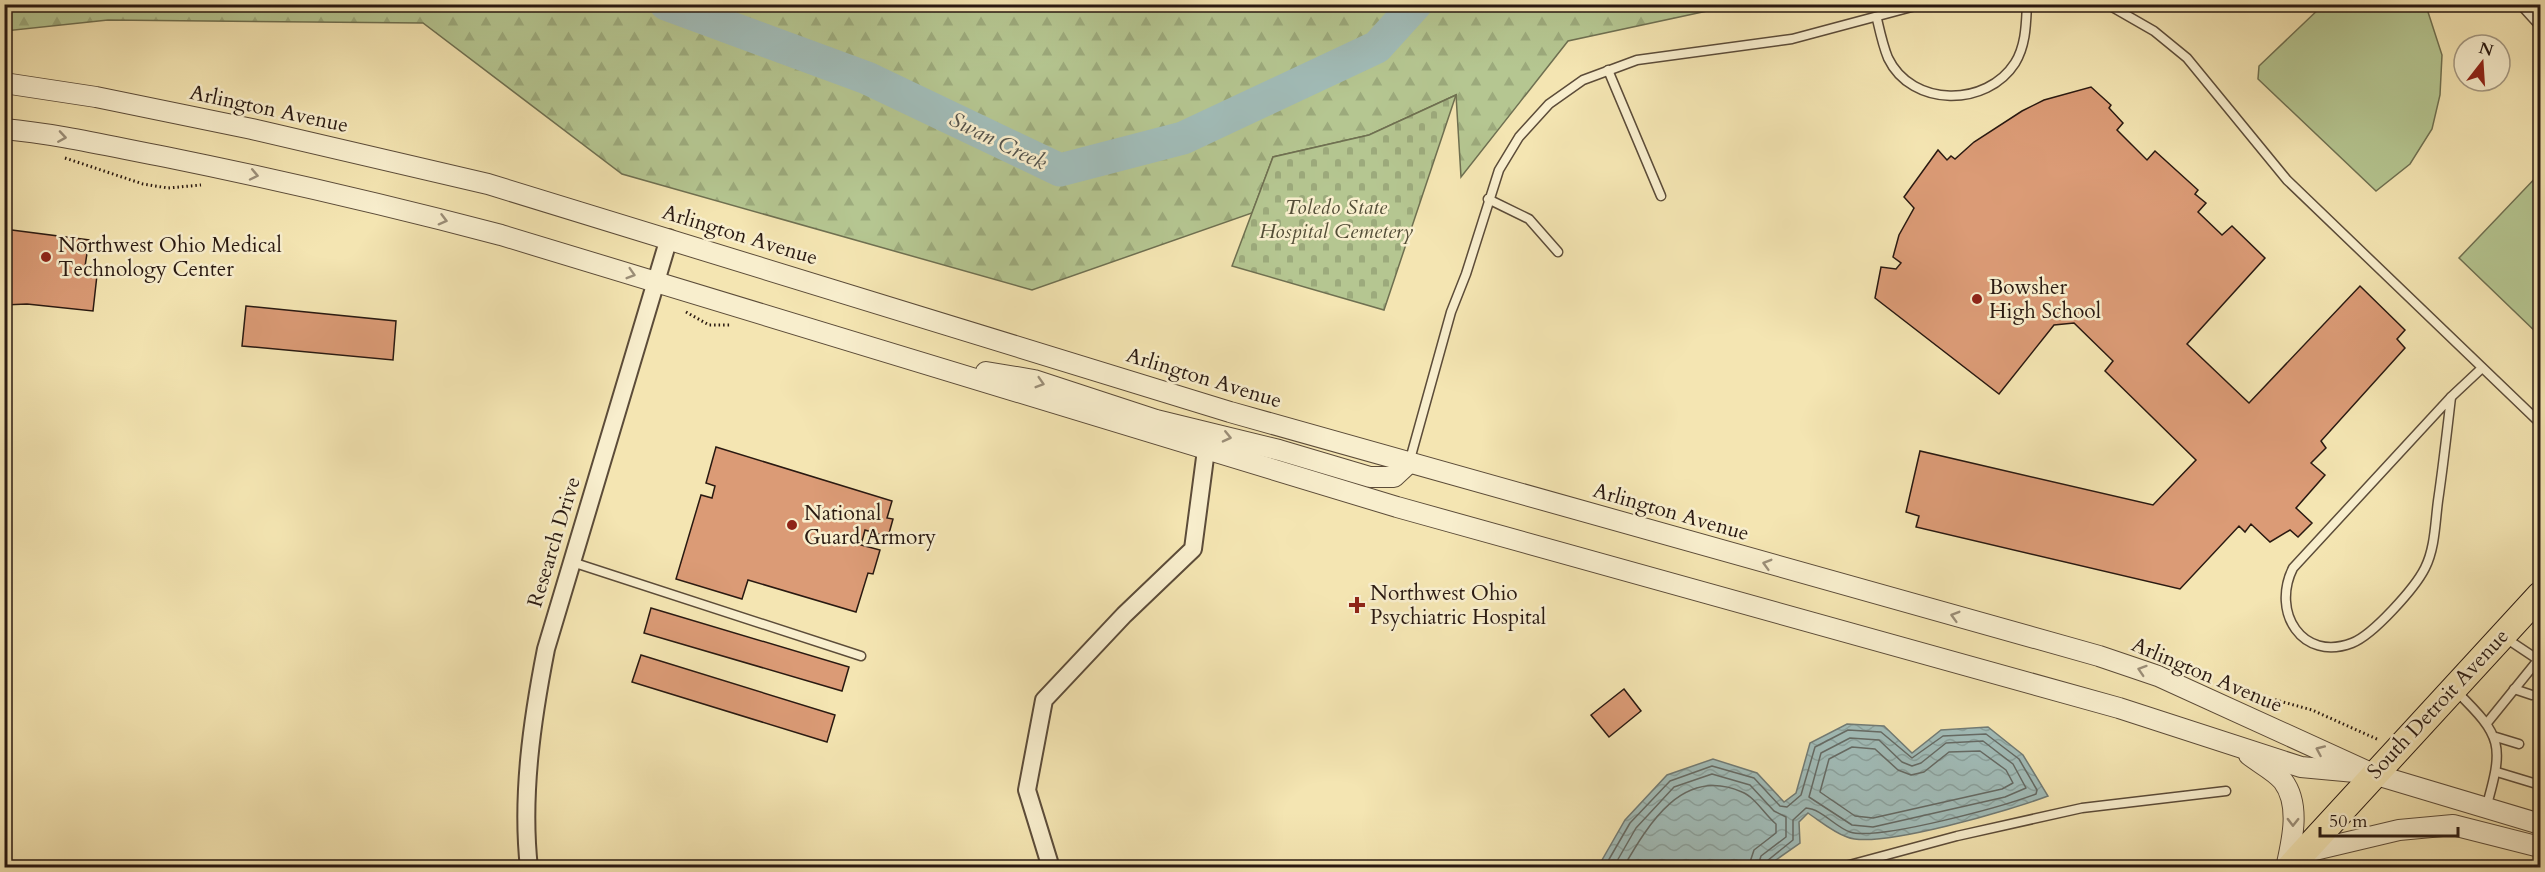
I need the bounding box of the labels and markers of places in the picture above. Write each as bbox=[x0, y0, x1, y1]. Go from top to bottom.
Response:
place label: Northwest Ohio Medical Technology Center bbox=[58, 231, 282, 284]
marker: Northwest Ohio Medical Technology Center bbox=[39, 250, 53, 264]
place label: Bowsher High School bbox=[1989, 273, 2101, 326]
marker: Bowsher High School bbox=[1970, 292, 1984, 306]
place label: National Guard Armory bbox=[804, 499, 936, 552]
marker: National Guard Armory bbox=[785, 518, 799, 532]
place label: Northwest Ohio Psychiatric Hospital bbox=[1370, 579, 1546, 632]
marker: Northwest Ohio Psychiatric Hospital bbox=[1348, 596, 1366, 614]

